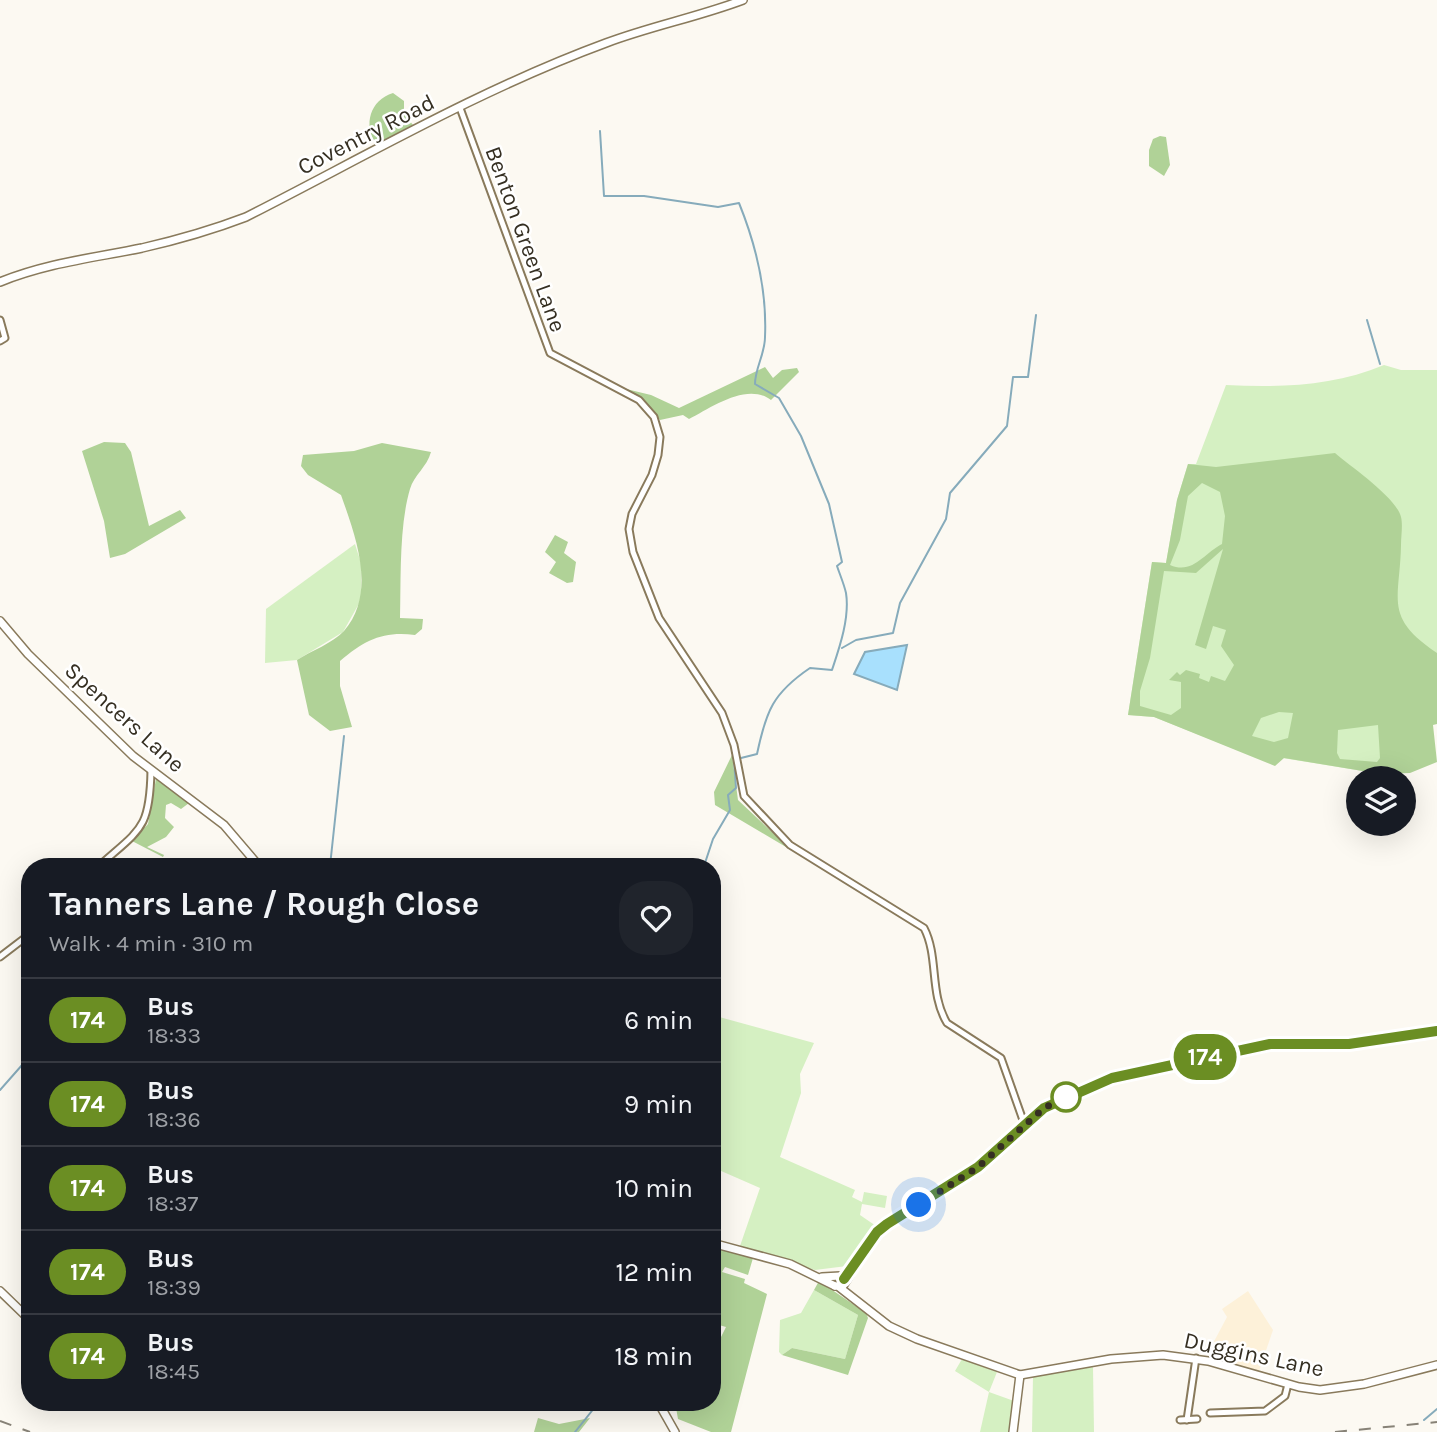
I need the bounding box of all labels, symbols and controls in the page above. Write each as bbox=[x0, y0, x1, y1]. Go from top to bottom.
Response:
street label: Coventry Road bbox=[293, 88, 439, 181]
street label: Benton Green Lane bbox=[479, 143, 572, 336]
street label: Spencers Lane bbox=[59, 657, 190, 778]
map controls bbox=[1346, 766, 1416, 836]
button: layers bbox=[1346, 766, 1416, 836]
button: heart bbox=[619, 881, 693, 955]
text: Tanners Lane / Rough Close bbox=[49, 885, 479, 923]
text: Walk · 4 min · 310 m bbox=[49, 930, 253, 957]
text: Bus bbox=[147, 991, 194, 1022]
text: 6 min bbox=[624, 1005, 693, 1036]
text: 174 bbox=[70, 1006, 105, 1034]
text: 18:33 bbox=[147, 1022, 201, 1049]
line badge: 174 bbox=[1165, 1034, 1245, 1080]
text: 174 bbox=[1188, 1043, 1222, 1071]
text: Bus bbox=[147, 1075, 194, 1106]
unlabelled marker bbox=[1051, 1082, 1081, 1112]
text: 9 min bbox=[624, 1089, 693, 1120]
text: 174 bbox=[70, 1090, 105, 1118]
text: 18:36 bbox=[147, 1106, 201, 1133]
text: Bus bbox=[147, 1159, 194, 1190]
text: 10 min bbox=[615, 1173, 693, 1204]
text: 174 bbox=[70, 1174, 105, 1202]
your location bbox=[901, 1187, 936, 1222]
text: 18:37 bbox=[147, 1190, 198, 1217]
text: Bus bbox=[147, 1243, 194, 1274]
text: 12 min bbox=[615, 1257, 693, 1288]
text: 174 bbox=[70, 1258, 105, 1286]
text: 18:39 bbox=[147, 1274, 201, 1301]
street label: Duggins Lane bbox=[1181, 1326, 1326, 1383]
text: Bus bbox=[147, 1327, 194, 1358]
text: 18 min bbox=[614, 1341, 693, 1372]
text: 174 bbox=[70, 1342, 105, 1370]
text: 18:45 bbox=[147, 1358, 200, 1385]

